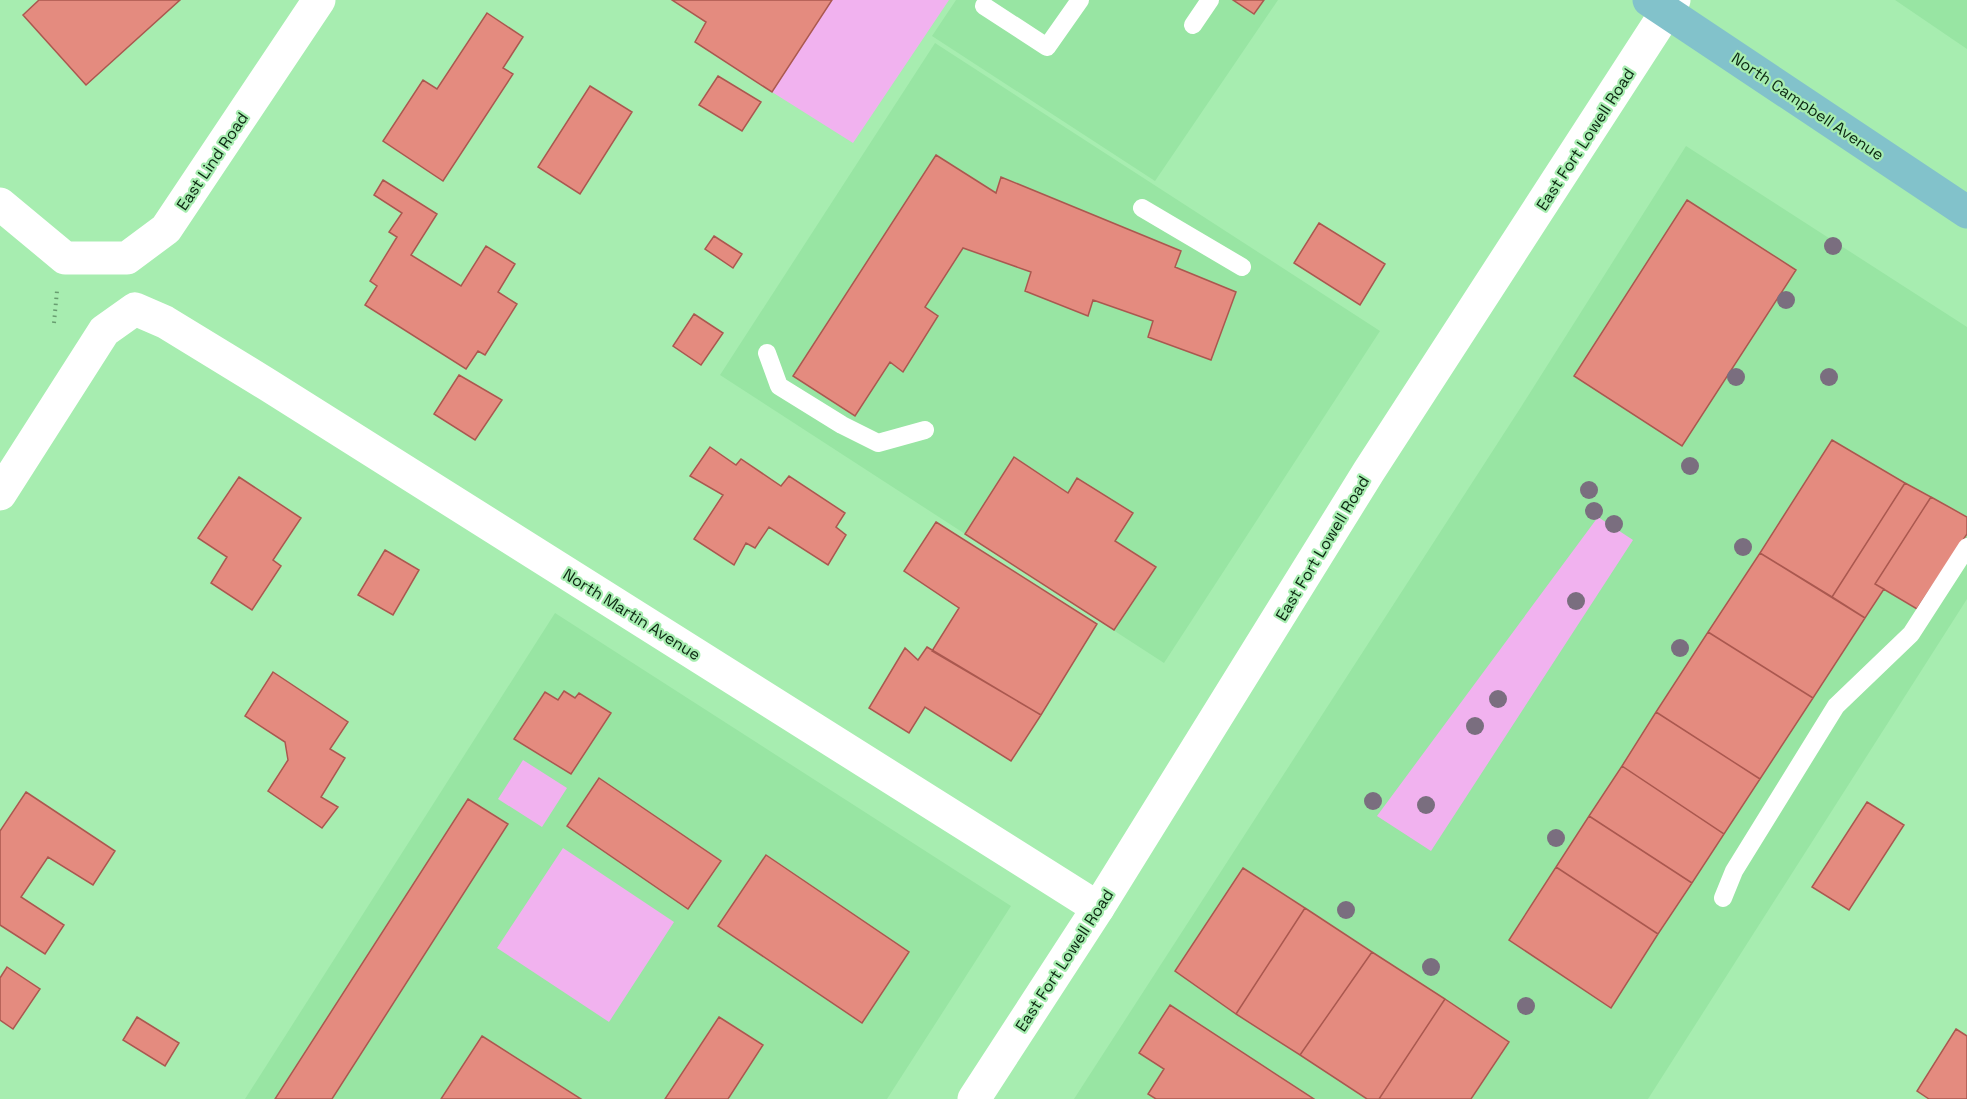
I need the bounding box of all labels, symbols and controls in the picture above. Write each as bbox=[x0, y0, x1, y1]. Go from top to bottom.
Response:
street label: North Campbell Avenue bbox=[1727, 48, 1888, 165]
street label: East Fort Lowell Road bbox=[1532, 64, 1639, 214]
street label: East Lind Road bbox=[172, 108, 253, 214]
street label: East Fort Lowell Road bbox=[1271, 472, 1374, 625]
street label: North Martin Avenue bbox=[559, 564, 704, 665]
street label: East Fort Lowell Road bbox=[1011, 885, 1118, 1035]

